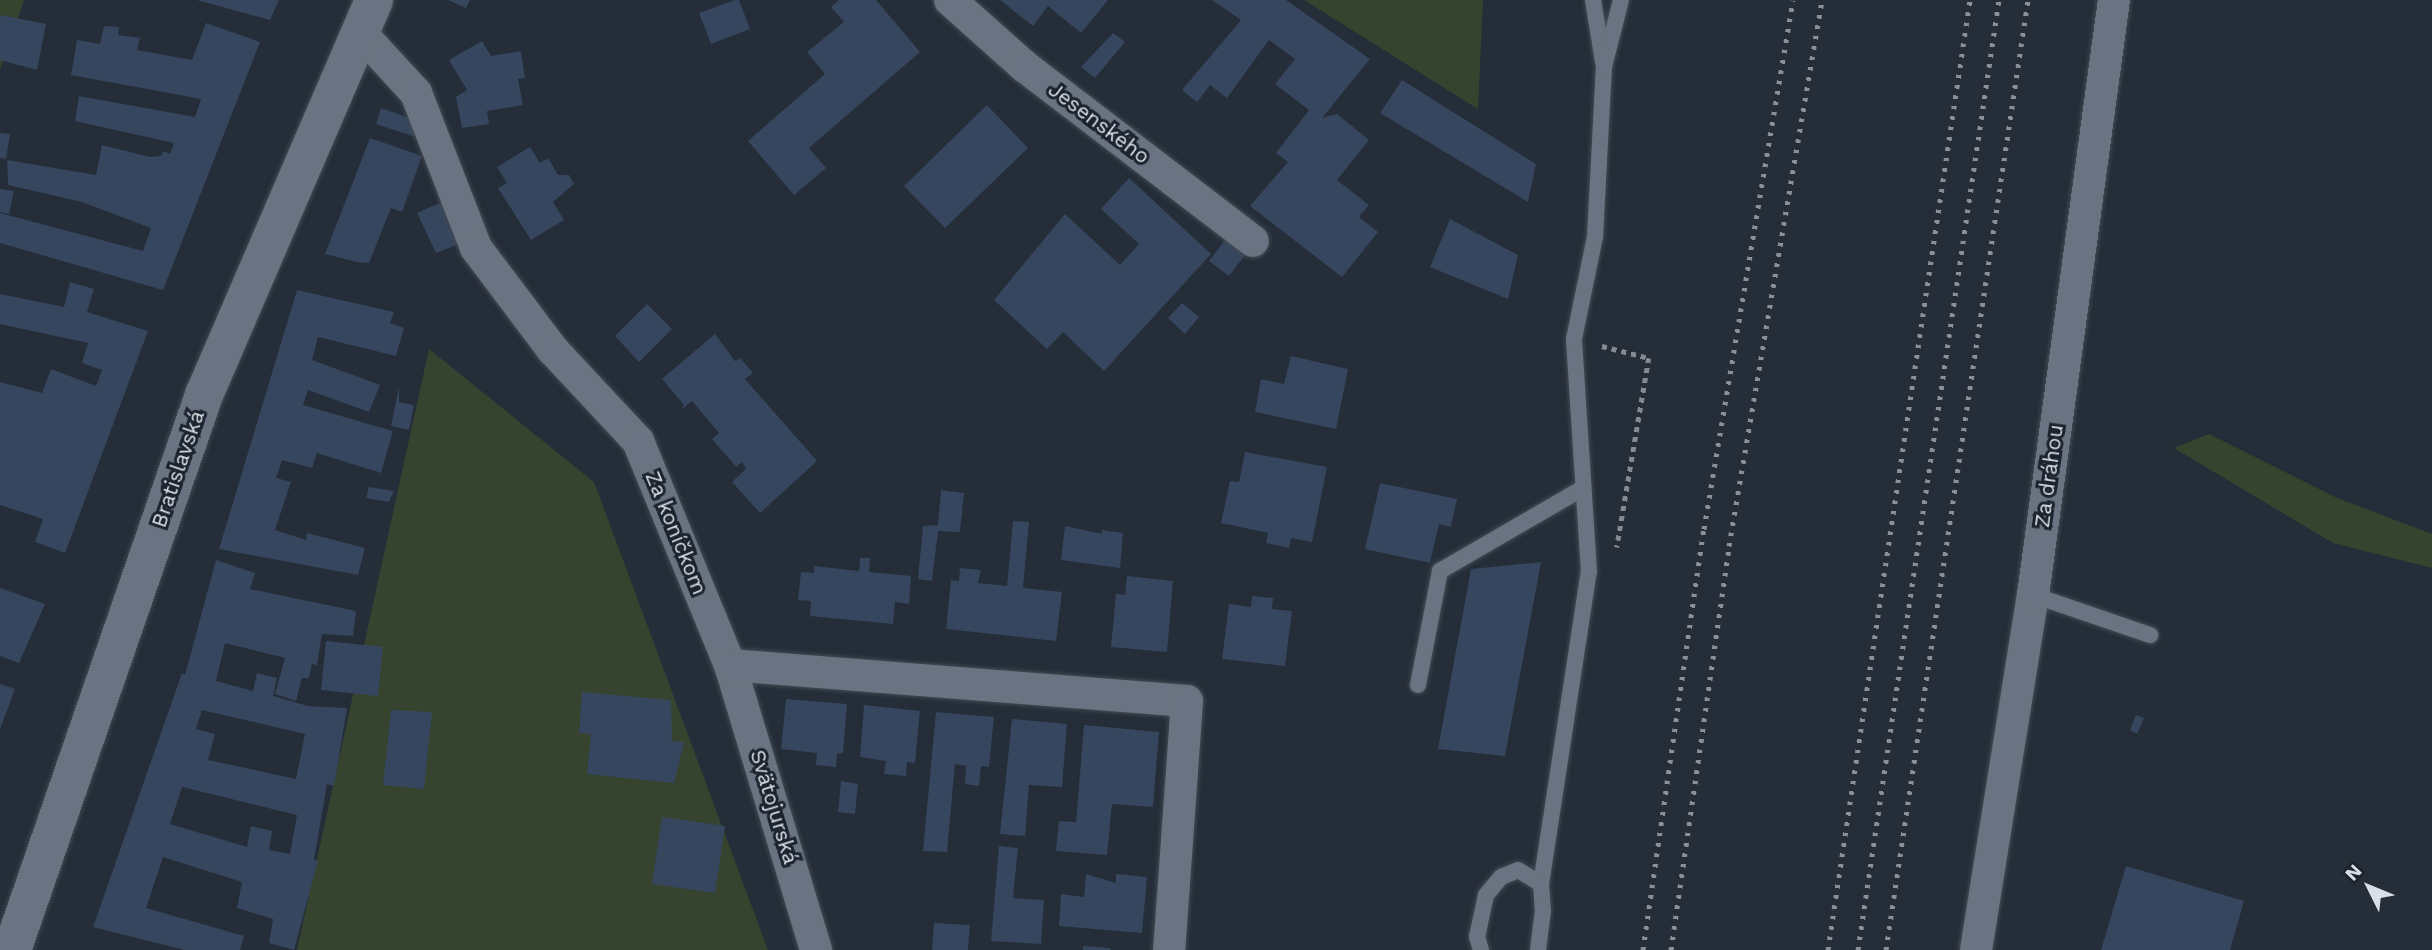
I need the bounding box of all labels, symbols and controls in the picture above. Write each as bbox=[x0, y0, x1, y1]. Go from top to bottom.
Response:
street label: Jesenského bbox=[1043, 77, 1155, 169]
street label: Bratislavská bbox=[146, 407, 210, 531]
street label: Za dráhou bbox=[2029, 423, 2069, 529]
street label: Za koníčkom bbox=[640, 468, 712, 598]
street label: Svätojurská bbox=[745, 747, 803, 867]
north arrow bbox=[2334, 852, 2404, 922]
text: N bbox=[2340, 859, 2366, 885]

